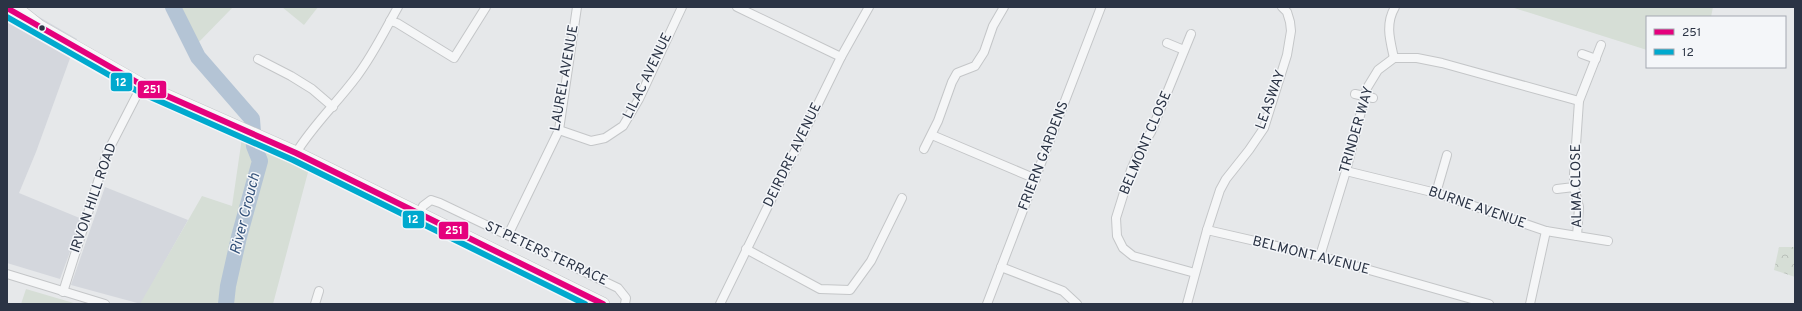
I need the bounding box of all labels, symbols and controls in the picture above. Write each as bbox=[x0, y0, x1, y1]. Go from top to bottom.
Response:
legend bbox=[1646, 16, 1786, 68]
unlabelled marker bbox=[37, 23, 47, 33]
street label: LAUREL AVENUE bbox=[547, 23, 583, 133]
text: 251 bbox=[1682, 25, 1701, 41]
street label: LILAC AVENUE bbox=[620, 30, 676, 122]
text: 12 bbox=[1682, 45, 1694, 61]
street label: LEASWAY bbox=[1252, 68, 1290, 132]
line badge: 12 bbox=[110, 72, 133, 92]
text: 12 bbox=[115, 76, 127, 90]
line badge: 251 bbox=[137, 80, 167, 99]
text: 251 bbox=[143, 83, 161, 97]
street label: TRINDER WAY bbox=[1336, 85, 1378, 175]
street label: BELMONT CLOSE bbox=[1116, 89, 1176, 197]
street label: FRIERN GARDENS bbox=[1015, 99, 1073, 213]
street label: DEIRDRE AVENUE bbox=[760, 100, 826, 210]
street label: IRVON HILL ROAD bbox=[67, 141, 121, 255]
street label: ALMA CLOSE bbox=[1568, 144, 1586, 228]
water label: River Crouch bbox=[227, 171, 265, 257]
street label: BURNE AVENUE bbox=[1426, 183, 1528, 233]
line badge: 12 bbox=[402, 210, 425, 229]
text: 12 bbox=[407, 213, 419, 227]
street label: ST PETERS TERRACE bbox=[482, 218, 610, 290]
line badge: 251 bbox=[438, 221, 469, 240]
text: 251 bbox=[445, 224, 463, 238]
street label: BELMONT AVENUE bbox=[1251, 233, 1371, 279]

